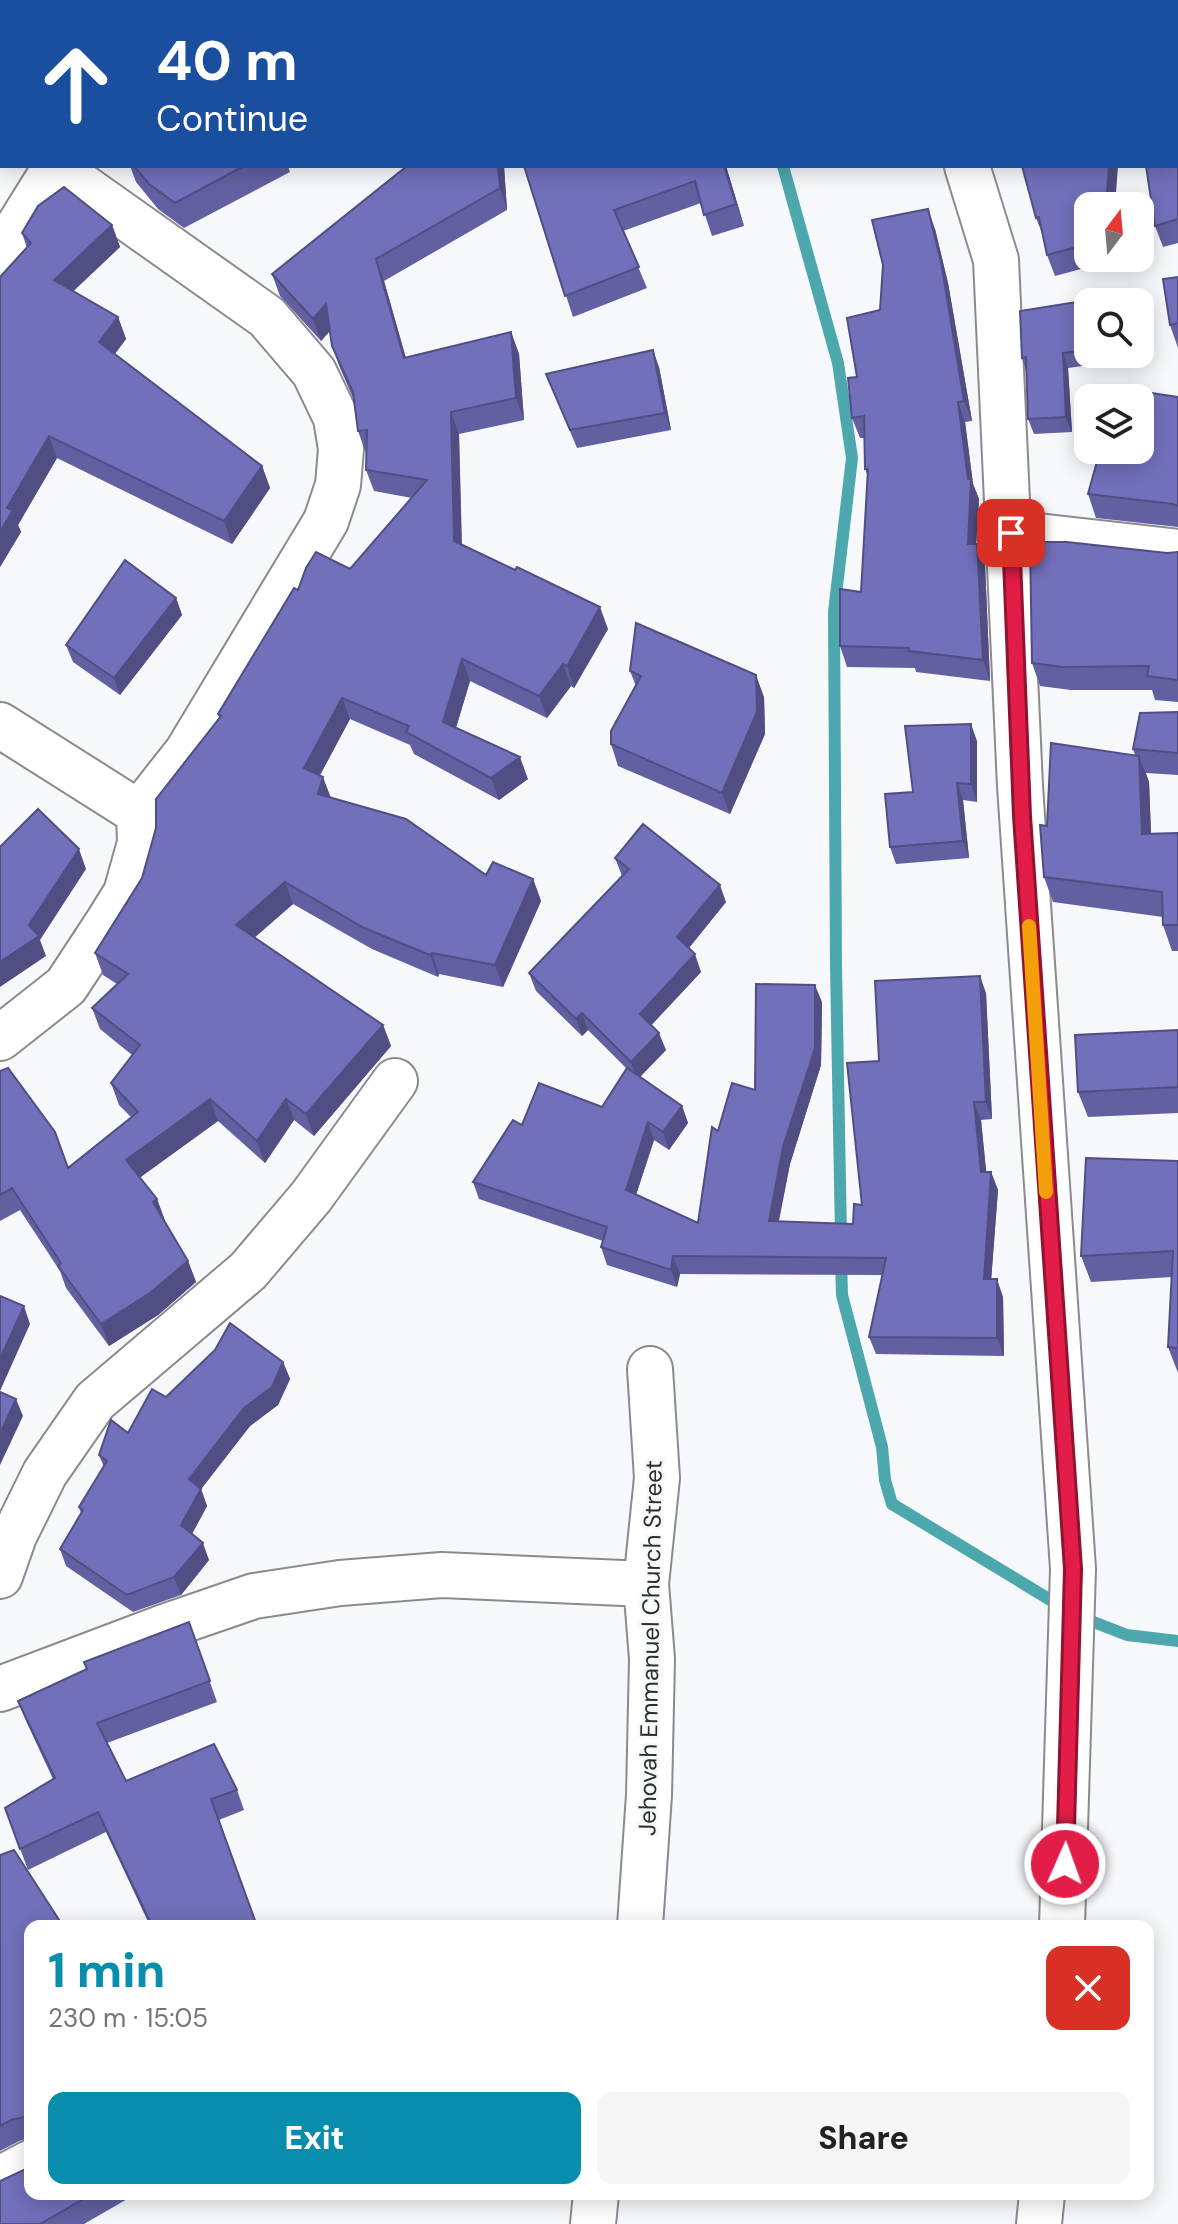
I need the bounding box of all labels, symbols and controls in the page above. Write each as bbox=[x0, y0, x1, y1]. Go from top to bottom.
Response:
text: 40 m bbox=[156, 24, 298, 97]
icon: ahead bbox=[24, 32, 128, 136]
text: Continue bbox=[156, 95, 308, 142]
north arrow bbox=[1074, 192, 1154, 272]
map controls bbox=[1074, 192, 1154, 464]
button: search bbox=[1074, 288, 1154, 368]
button: layers bbox=[1074, 384, 1154, 464]
pin bbox=[977, 499, 1045, 567]
icon: arrive bbox=[989, 511, 1033, 555]
street label: Jehovah Emmanuel Church Street bbox=[631, 1460, 669, 1836]
position arrow bbox=[1023, 1822, 1107, 1906]
text: 1 min bbox=[48, 1939, 165, 2002]
button: close bbox=[1046, 1946, 1130, 2030]
text: 230 m · 15:05 bbox=[48, 2001, 208, 2035]
button: Exit bbox=[48, 2092, 581, 2184]
button: Share bbox=[597, 2092, 1130, 2184]

